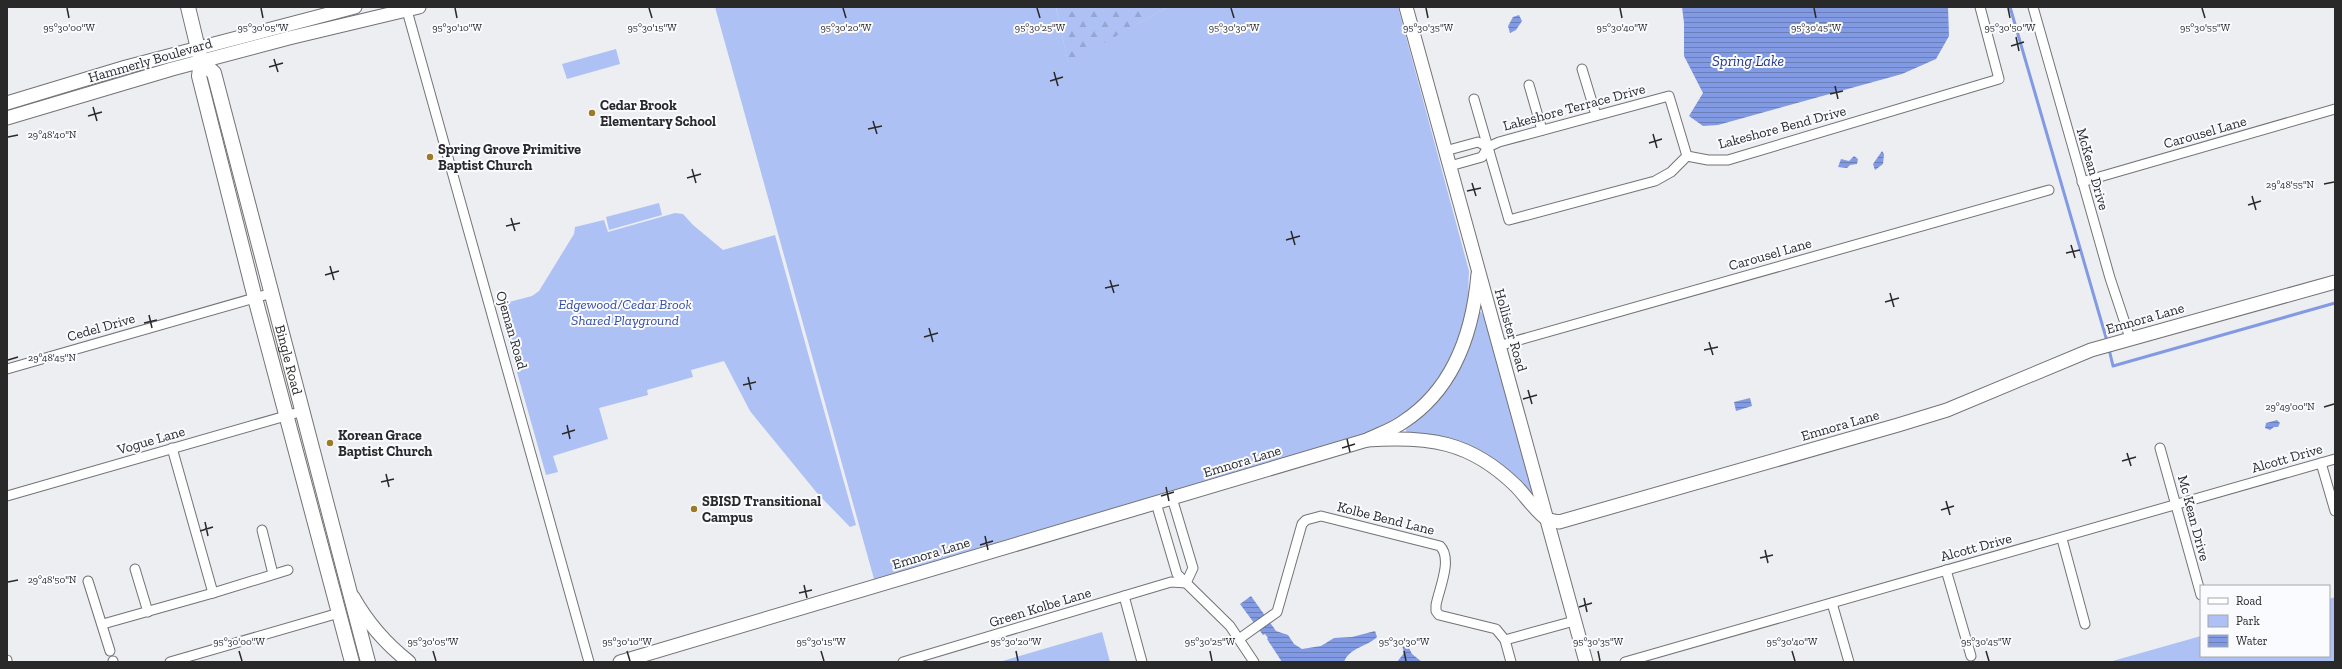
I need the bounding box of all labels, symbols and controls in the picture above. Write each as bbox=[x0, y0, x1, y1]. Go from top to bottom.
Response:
text: 95°30'00"W bbox=[43, 22, 95, 34]
text: 95°30'05"W bbox=[238, 22, 289, 34]
text: 95°30'10"W bbox=[432, 22, 482, 34]
text: 95°30'15"W bbox=[628, 22, 677, 34]
text: 95°30'20"W bbox=[821, 22, 872, 34]
text: 95°30'25"W bbox=[1015, 22, 1066, 34]
text: 95°30'30"W bbox=[1209, 22, 1260, 34]
text: 95°30'35"W bbox=[1403, 22, 1454, 34]
text: 95°30'40"W bbox=[1597, 22, 1648, 34]
text: 95°30'45"W bbox=[1791, 22, 1842, 34]
text: 95°30'50"W bbox=[1985, 22, 2036, 34]
text: 95°30'55"W bbox=[2180, 22, 2231, 34]
street label: Hammerly Boulevard bbox=[86, 35, 214, 86]
water label: Spring Lake bbox=[1712, 52, 1784, 70]
street label: Lakeshore Terrace Drive bbox=[1501, 80, 1648, 135]
place label: Cedar Brook Elementary School bbox=[600, 97, 716, 130]
street label: Lakeshore Bend Drive bbox=[1716, 102, 1848, 153]
marker: Cedar Brook Elementary School bbox=[587, 108, 597, 118]
street label: Carousel Lane bbox=[2162, 112, 2249, 152]
street label: McKean Drive bbox=[2073, 126, 2112, 212]
text: 29°48'40"N bbox=[28, 129, 77, 141]
place label: Spring Grove Primitive Baptist Church bbox=[438, 141, 581, 174]
marker: Spring Grove Primitive Baptist Church bbox=[425, 152, 435, 162]
text: 29°48'55"N bbox=[2266, 179, 2315, 191]
street label: Carousel Lane bbox=[1727, 234, 1814, 274]
street label: Hollister Road bbox=[1491, 287, 1531, 374]
street label: Ojeman Road bbox=[492, 289, 531, 371]
park label: Edgewood/Cedar Brook Shared Playground bbox=[558, 296, 692, 329]
street label: Emnora Lane bbox=[2104, 299, 2186, 338]
street label: Cedel Drive bbox=[65, 310, 137, 345]
street label: Bingle Road bbox=[271, 323, 306, 397]
text: 29°48'45"N bbox=[28, 352, 77, 364]
text: 29°49'00"N bbox=[2265, 401, 2315, 413]
street label: Emnora Lane bbox=[1799, 406, 1881, 445]
street label: Vogue Lane bbox=[114, 423, 187, 459]
place label: Korean Grace Baptist Church bbox=[338, 427, 432, 460]
marker: Korean Grace Baptist Church bbox=[325, 438, 335, 448]
street label: Alcott Drive bbox=[2250, 440, 2325, 477]
street label: Emnora Lane bbox=[1201, 441, 1283, 481]
street label: Mc Kean Drive bbox=[2174, 473, 2213, 563]
place label: SBISD Transitional Campus bbox=[702, 493, 821, 526]
street label: Kolbe Bend Lane bbox=[1335, 498, 1437, 539]
marker: SBISD Transitional Campus bbox=[689, 504, 699, 514]
street label: Alcott Drive bbox=[1939, 530, 2014, 565]
street label: Emnora Lane bbox=[890, 533, 972, 573]
text: 29°48'50"N bbox=[28, 574, 77, 586]
street label: Green Kolbe Lane bbox=[987, 584, 1094, 631]
legend bbox=[2200, 585, 2330, 657]
text: Road bbox=[2236, 594, 2262, 608]
text: Park bbox=[2236, 614, 2261, 628]
text: Water bbox=[2236, 634, 2268, 648]
text: 95°30'00"W bbox=[213, 636, 265, 648]
text: 95°30'05"W bbox=[408, 636, 459, 648]
text: 95°30'10"W bbox=[602, 636, 652, 648]
text: 95°30'15"W bbox=[797, 636, 846, 648]
text: 95°30'20"W bbox=[991, 636, 1042, 648]
text: 95°30'25"W bbox=[1185, 636, 1236, 648]
text: 95°30'30"W bbox=[1379, 636, 1430, 648]
text: 95°30'35"W bbox=[1573, 636, 1624, 648]
text: 95°30'40"W bbox=[1767, 636, 1818, 648]
text: 95°30'45"W bbox=[1961, 636, 2012, 648]

